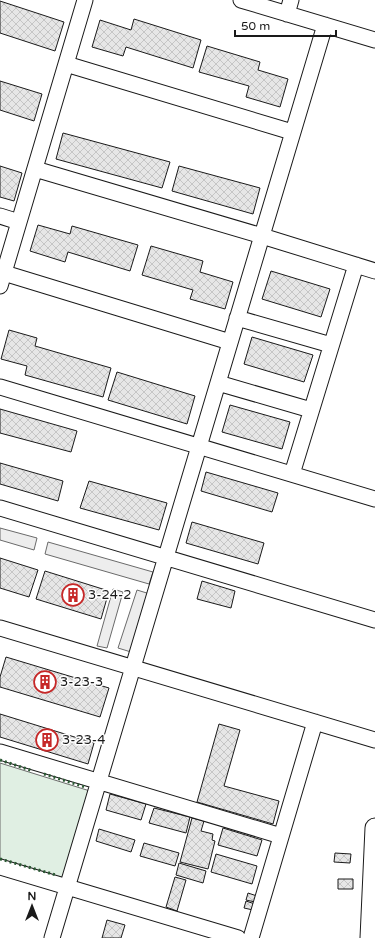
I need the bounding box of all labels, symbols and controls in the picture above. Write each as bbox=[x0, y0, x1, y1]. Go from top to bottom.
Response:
scale bar bbox=[235, 12, 336, 38]
text: 50 m bbox=[241, 19, 270, 33]
building icon: 3-24-2 bbox=[60, 582, 86, 608]
place label: 3-24-2 bbox=[88, 587, 131, 603]
building icon: 3-23-3 bbox=[32, 669, 58, 695]
place label: 3-23-3 bbox=[60, 674, 103, 690]
building icon: 3-23-4 bbox=[34, 727, 60, 753]
place label: 3-23-4 bbox=[62, 732, 105, 748]
north arrow bbox=[12, 886, 52, 926]
text: N bbox=[28, 890, 36, 903]

